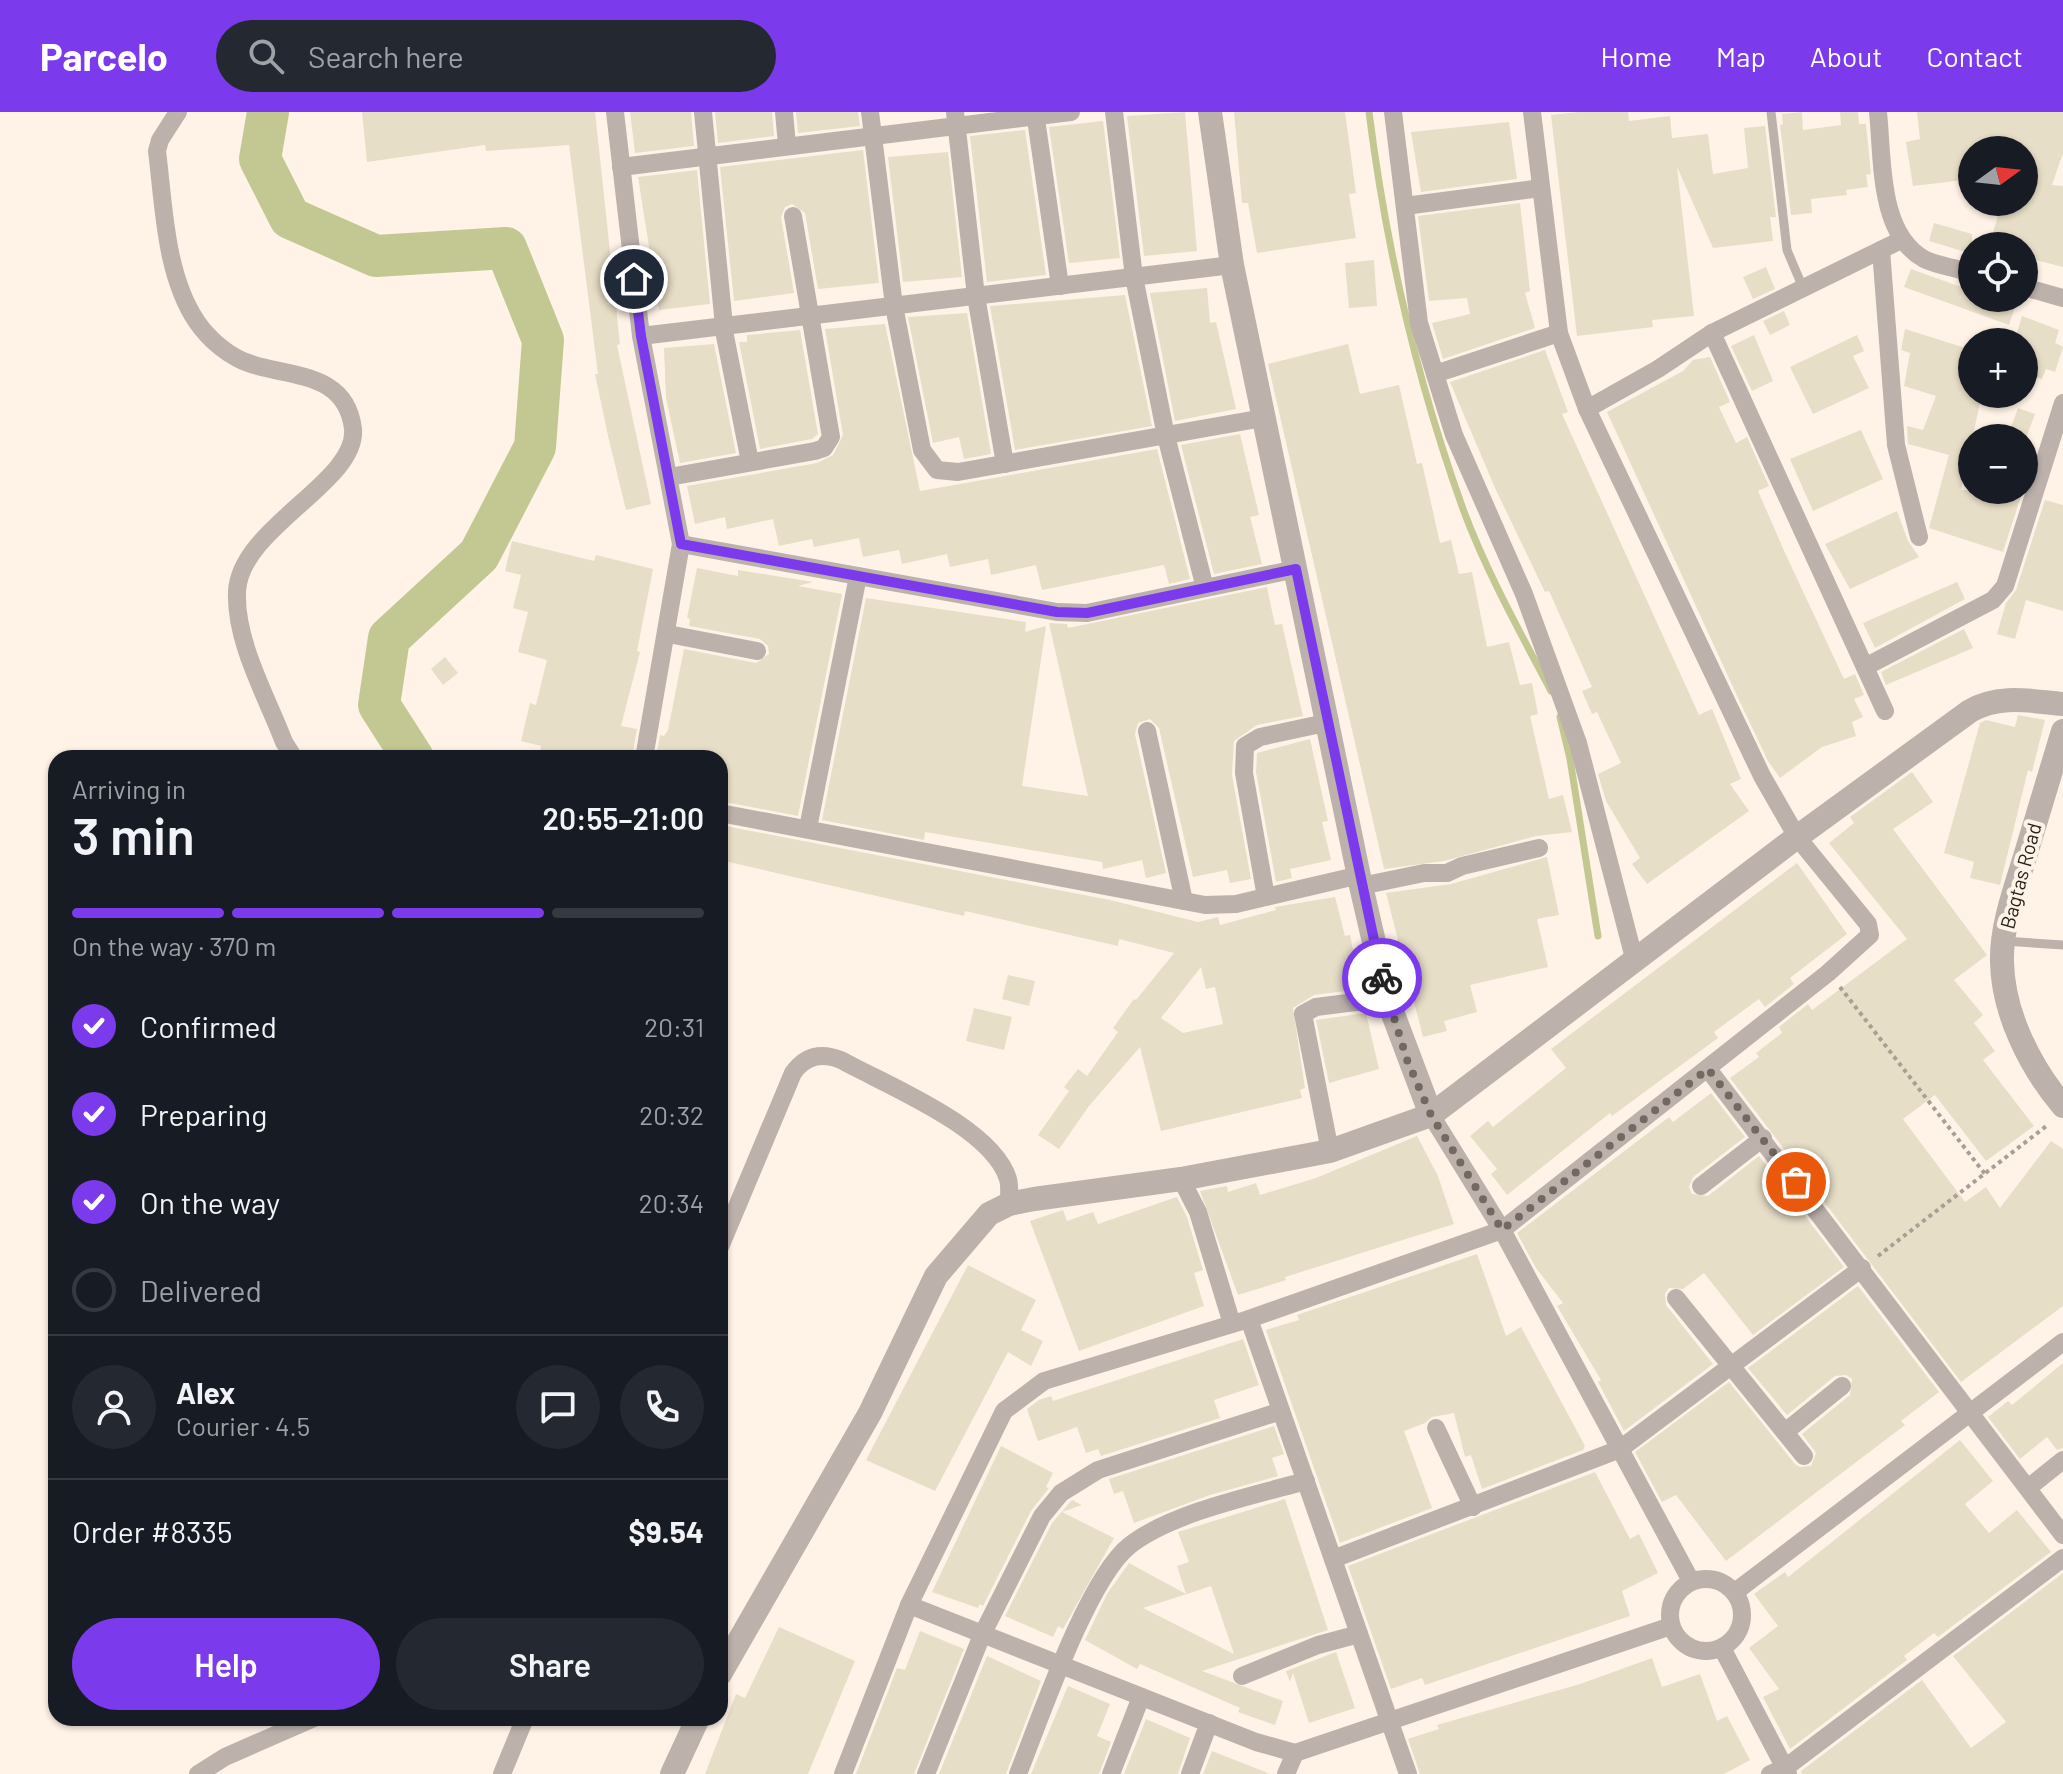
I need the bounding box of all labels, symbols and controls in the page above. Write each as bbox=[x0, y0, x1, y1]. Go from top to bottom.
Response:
search box bbox=[216, 20, 776, 92]
text: Parcelo bbox=[40, 33, 168, 79]
icon: search bbox=[244, 34, 288, 78]
text: Search here bbox=[308, 38, 464, 74]
text: Home bbox=[1601, 39, 1672, 73]
text: Map bbox=[1716, 39, 1766, 73]
text: About bbox=[1810, 39, 1882, 73]
text: Contact bbox=[1926, 39, 2023, 73]
north arrow bbox=[1958, 136, 2038, 216]
map controls bbox=[1958, 136, 2038, 504]
button: locate bbox=[1958, 232, 2038, 312]
pin bbox=[600, 245, 668, 313]
icon: home bbox=[612, 257, 656, 301]
button: + bbox=[1958, 328, 2038, 408]
button: − bbox=[1958, 424, 2038, 504]
text: Arriving in bbox=[72, 773, 186, 804]
text: 20:55–21:00 bbox=[542, 800, 704, 836]
text: 3 min bbox=[72, 803, 195, 865]
street label: Bagtas Road bbox=[1994, 820, 2046, 931]
text: On the way · 370 m bbox=[72, 930, 276, 961]
courier bbox=[1342, 938, 1422, 1018]
icon: bike bbox=[1360, 956, 1404, 1000]
icon: check bbox=[72, 1004, 116, 1048]
text: Confirmed bbox=[140, 1008, 277, 1044]
text: 20:31 bbox=[644, 1011, 704, 1042]
icon: check bbox=[72, 1092, 116, 1136]
text: Preparing bbox=[140, 1096, 267, 1132]
text: 20:32 bbox=[639, 1099, 704, 1130]
pin bbox=[1762, 1148, 1830, 1216]
icon: bag bbox=[1774, 1160, 1818, 1204]
icon: check bbox=[72, 1180, 116, 1224]
text: On the way bbox=[140, 1184, 280, 1220]
text: 20:34 bbox=[639, 1187, 704, 1218]
text: Delivered bbox=[140, 1272, 262, 1308]
button: person bbox=[72, 1365, 156, 1449]
button: chat bbox=[516, 1365, 600, 1449]
button: phone bbox=[620, 1365, 704, 1449]
text: Alex bbox=[176, 1374, 235, 1410]
text: Courier · 4.5 bbox=[176, 1410, 310, 1441]
text: Order #8335 bbox=[72, 1513, 232, 1549]
text: $9.54 bbox=[628, 1513, 704, 1549]
button: Help bbox=[72, 1618, 380, 1710]
button: Share bbox=[396, 1618, 704, 1710]

